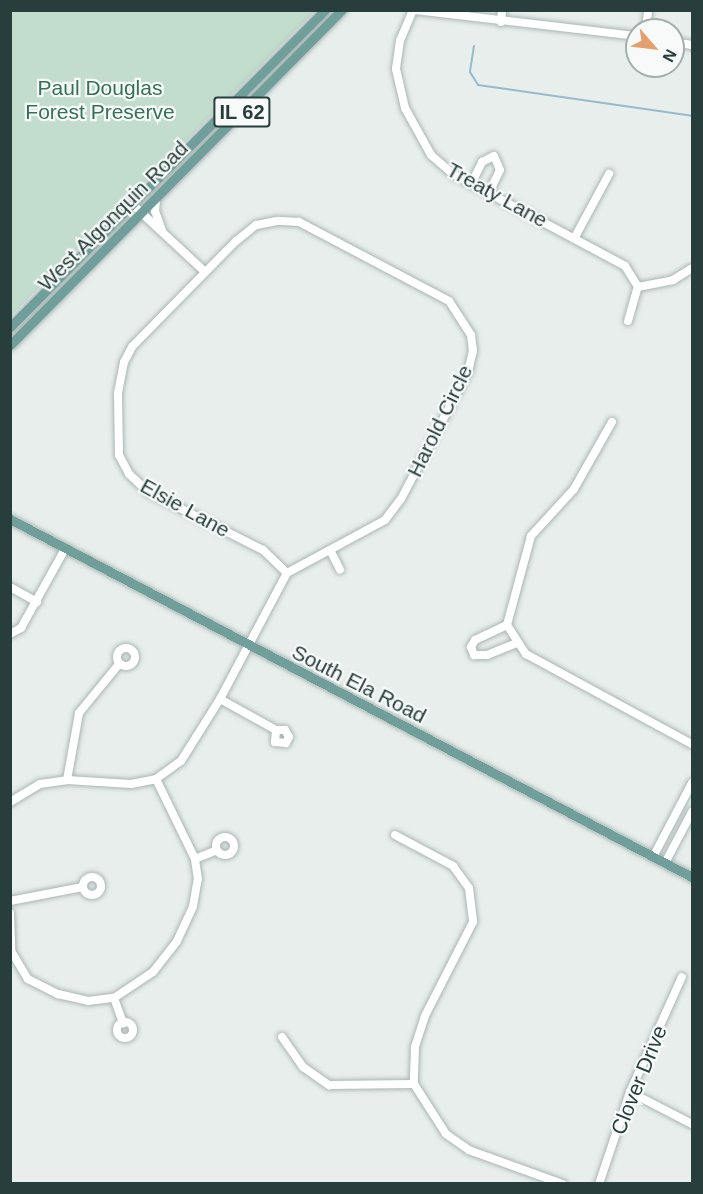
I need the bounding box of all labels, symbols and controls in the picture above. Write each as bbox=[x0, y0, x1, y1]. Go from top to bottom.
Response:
north arrow bbox=[625, 18, 685, 78]
text: N bbox=[659, 47, 680, 65]
park label: Paul Douglas Forest Preserve bbox=[25, 75, 175, 125]
road number: IL 62 bbox=[212, 95, 272, 129]
street label: West Algonquin Road bbox=[32, 135, 194, 297]
street label: Treaty Lane bbox=[442, 157, 552, 233]
street label: Harold Circle bbox=[402, 361, 478, 481]
street label: Elsie Lane bbox=[136, 473, 234, 543]
street label: South Ela Road bbox=[288, 639, 430, 729]
street label: Clover Drive bbox=[606, 1022, 672, 1138]

